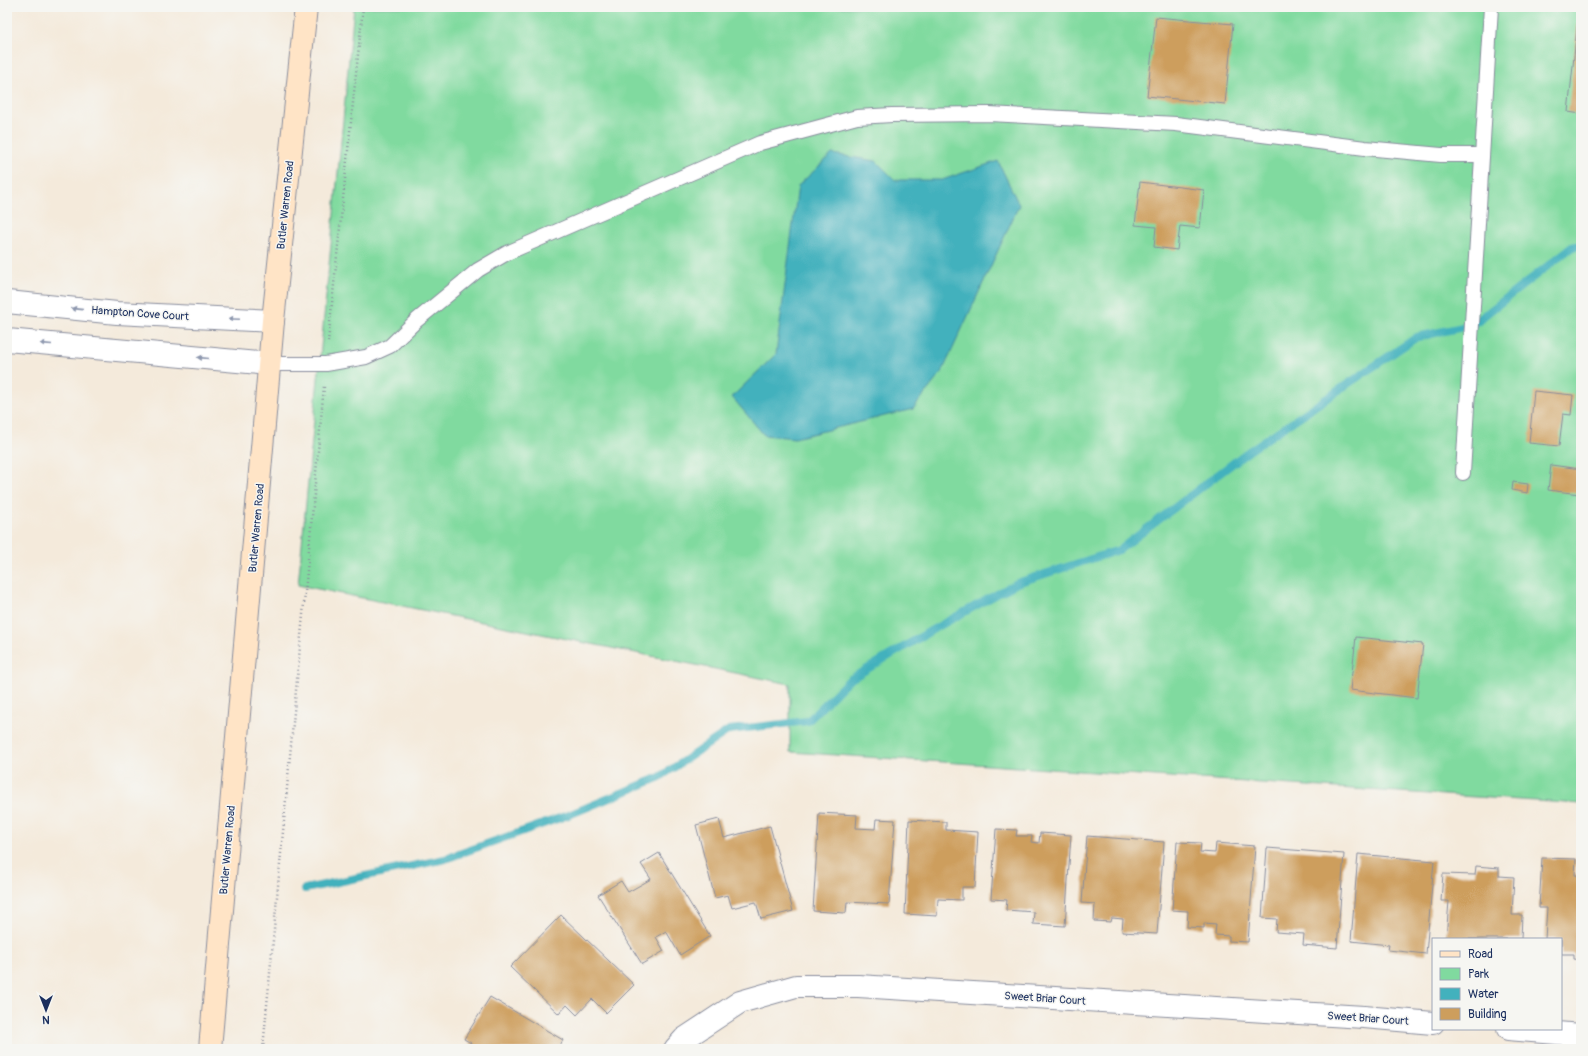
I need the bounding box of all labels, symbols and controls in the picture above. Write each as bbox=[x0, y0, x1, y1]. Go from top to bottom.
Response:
street label: Butler Warren Road bbox=[274, 160, 297, 250]
street label: Hampton Cove Court bbox=[91, 304, 190, 323]
one-way arrow bbox=[71, 306, 83, 312]
one-way arrow bbox=[227, 316, 240, 322]
one-way arrow bbox=[40, 341, 52, 347]
one-way arrow bbox=[197, 355, 209, 361]
street label: Butler Warren Road bbox=[246, 483, 267, 573]
street label: Butler Warren Road bbox=[217, 805, 238, 895]
legend bbox=[1432, 938, 1562, 1030]
text: Road bbox=[1468, 947, 1493, 962]
text: Park bbox=[1468, 967, 1489, 982]
text: Water bbox=[1468, 987, 1499, 1002]
street label: Sweet Briar Court bbox=[1004, 989, 1087, 1008]
north arrow bbox=[26, 990, 66, 1030]
text: Building bbox=[1468, 1007, 1507, 1022]
street label: Sweet Briar Court bbox=[1327, 1009, 1410, 1028]
text: N bbox=[42, 1013, 50, 1026]

